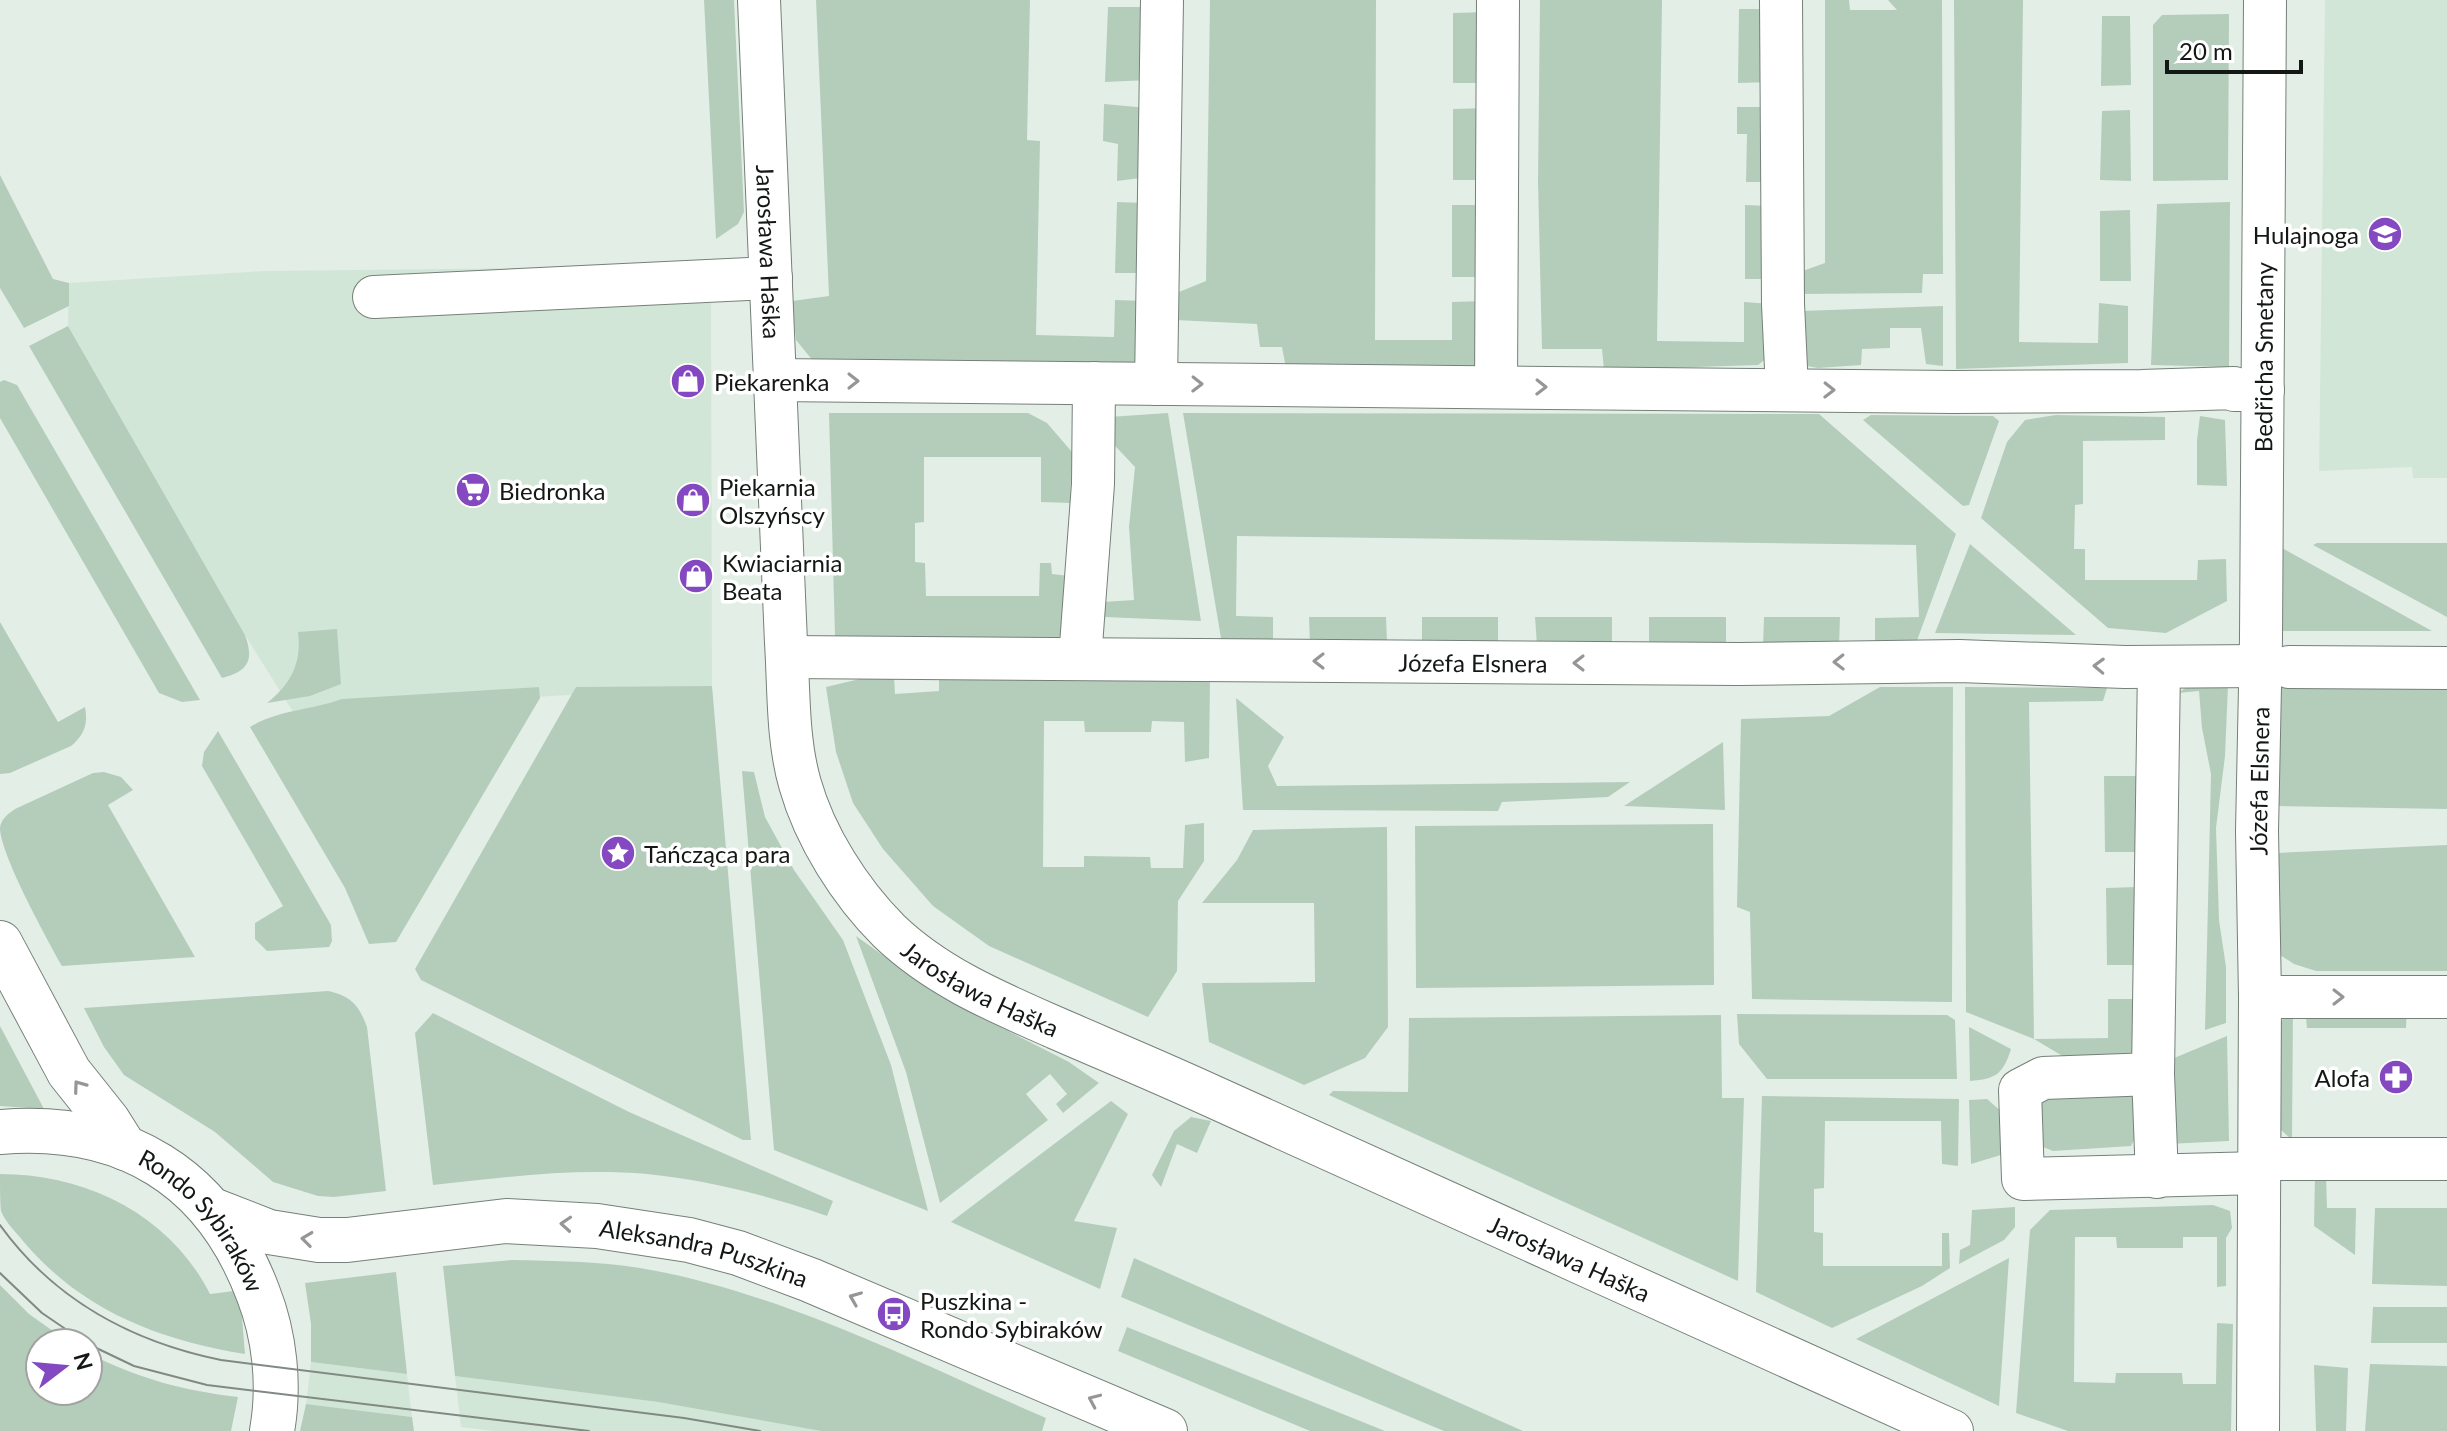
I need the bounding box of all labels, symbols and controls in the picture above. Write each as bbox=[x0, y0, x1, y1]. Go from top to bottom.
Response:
scale bar bbox=[2167, 24, 2301, 74]
text: 20 m bbox=[2179, 36, 2233, 65]
street label: Jarosława Haška bbox=[751, 164, 788, 340]
school or university icon: Hulajnoga bbox=[2366, 215, 2404, 253]
place label: Hulajnoga bbox=[2253, 220, 2359, 249]
street label: Bedřicha Smetany bbox=[2248, 261, 2278, 452]
shop icon: Piekarenka bbox=[669, 362, 707, 400]
place label: Piekarenka bbox=[714, 367, 829, 396]
one-way arrow bbox=[847, 372, 860, 390]
one-way arrow bbox=[1191, 375, 1204, 393]
one-way arrow bbox=[1535, 379, 1548, 396]
one-way arrow bbox=[1823, 381, 1836, 399]
supermarket icon: Biedronka bbox=[454, 471, 492, 509]
place label: Piekarnia Olszyńscy bbox=[719, 472, 826, 529]
place label: Biedronka bbox=[499, 476, 606, 505]
shop icon: Piekarnia Olszyńscy bbox=[674, 481, 712, 519]
place label: Kwiaciarnia Beata bbox=[722, 548, 842, 605]
shop icon: Kwiaciarnia Beata bbox=[677, 557, 715, 595]
street label: Józefa Elsnera bbox=[1398, 647, 1548, 677]
one-way arrow bbox=[1312, 652, 1325, 670]
one-way arrow bbox=[1572, 654, 1585, 672]
one-way arrow bbox=[1832, 654, 1845, 671]
one-way arrow bbox=[2092, 657, 2105, 674]
street label: Józefa Elsnera bbox=[2242, 706, 2274, 856]
place icon: Tańcząca para bbox=[599, 834, 637, 872]
place label: Tańcząca para bbox=[644, 839, 790, 868]
street label: Jarosława Haška bbox=[896, 934, 1064, 1042]
one-way arrow bbox=[2332, 988, 2345, 1006]
pharmacy icon: Alofa bbox=[2377, 1058, 2415, 1096]
place label: Alofa bbox=[2315, 1063, 2370, 1092]
one-way arrow bbox=[74, 1080, 88, 1094]
street label: Rondo Sybiraków bbox=[134, 1142, 271, 1296]
street label: Jarosława Haška bbox=[1484, 1209, 1655, 1307]
street label: Aleksandra Puszkina bbox=[597, 1212, 812, 1293]
one-way arrow bbox=[559, 1216, 572, 1233]
one-way arrow bbox=[300, 1230, 313, 1247]
place label: Puszkina - Rondo Sybiraków bbox=[920, 1286, 1103, 1343]
one-way arrow bbox=[849, 1292, 863, 1308]
bus stop icon: Puszkina - Rondo Sybiraków bbox=[875, 1295, 913, 1333]
north arrow bbox=[24, 1327, 104, 1407]
text: N bbox=[68, 1349, 99, 1373]
one-way arrow bbox=[1088, 1394, 1102, 1410]

